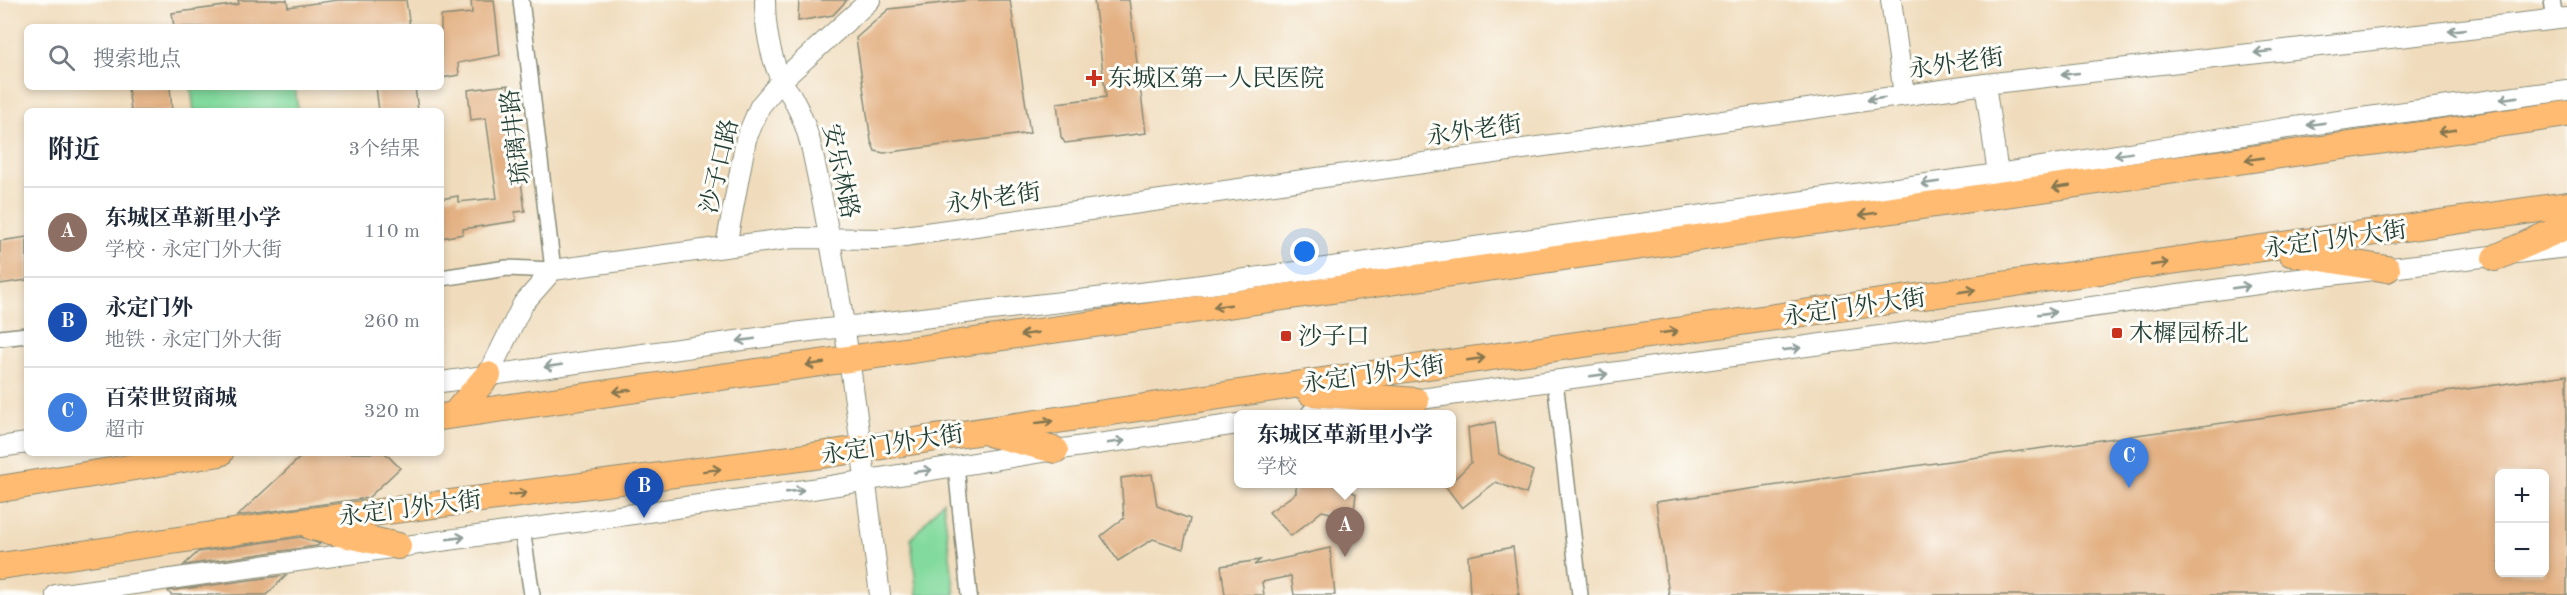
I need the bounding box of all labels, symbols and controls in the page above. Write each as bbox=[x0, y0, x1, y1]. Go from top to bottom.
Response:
search box bbox=[24, 24, 444, 90]
one-way arrow bbox=[2448, 25, 2468, 36]
icon: search bbox=[45, 41, 78, 74]
street label: 永外老街 bbox=[1907, 43, 2005, 84]
one-way arrow bbox=[2254, 47, 2274, 58]
text: 搜索地点 bbox=[93, 49, 181, 71]
place label: 东城区第一人民医院 bbox=[1108, 65, 1324, 92]
marker: 东城区第一人民医院 bbox=[1085, 69, 1103, 87]
one-way arrow bbox=[2060, 69, 2080, 80]
street label: 琉璃井路 bbox=[496, 88, 535, 186]
one-way arrow bbox=[2500, 93, 2519, 104]
one-way arrow bbox=[1867, 94, 1887, 105]
street label: 永外老街 bbox=[1425, 110, 1523, 151]
street label: 沙子口路 bbox=[696, 116, 743, 216]
one-way arrow bbox=[2306, 119, 2326, 130]
street label: 安乐林路 bbox=[817, 121, 864, 221]
one-way arrow bbox=[2437, 126, 2457, 137]
text: 附近 bbox=[48, 138, 100, 164]
text: 3个结果 bbox=[348, 140, 420, 160]
one-way arrow bbox=[2114, 148, 2133, 159]
one-way arrow bbox=[2244, 154, 2264, 165]
street label: 永外老街 bbox=[944, 178, 1042, 219]
one-way arrow bbox=[1921, 178, 1941, 189]
one-way arrow bbox=[2051, 181, 2071, 192]
text: 东城区革新里小学 bbox=[105, 208, 281, 230]
one-way arrow bbox=[1858, 209, 1878, 220]
street label: 永定门外大街 bbox=[2262, 216, 2408, 263]
text: A bbox=[60, 222, 75, 242]
text: 110 m bbox=[364, 222, 420, 242]
your location bbox=[1290, 237, 1319, 266]
text: 学校 · 永定门外大街 bbox=[105, 241, 282, 261]
one-way arrow bbox=[2149, 258, 2169, 269]
one-way arrow bbox=[2230, 281, 2250, 292]
street label: 永定门外大街 bbox=[1781, 284, 1927, 331]
one-way arrow bbox=[1956, 285, 1976, 296]
text: 永定门外 bbox=[105, 298, 193, 320]
one-way arrow bbox=[1213, 301, 1233, 312]
one-way arrow bbox=[2037, 307, 2057, 318]
text: B bbox=[60, 312, 75, 332]
text: 260 m bbox=[364, 312, 420, 332]
place label: 木樨园桥北 bbox=[2129, 320, 2249, 347]
place label: 沙子口 bbox=[1298, 324, 1370, 350]
marker: 木樨园桥北 bbox=[2110, 326, 2124, 340]
one-way arrow bbox=[1659, 327, 1679, 338]
one-way arrow bbox=[1020, 328, 1040, 339]
marker: 沙子口 bbox=[1279, 329, 1293, 343]
text: 地铁 · 永定门外大街 bbox=[105, 331, 282, 351]
one-way arrow bbox=[736, 334, 756, 345]
one-way arrow bbox=[1781, 343, 1801, 354]
street label: 永定门外大街 bbox=[1300, 351, 1446, 398]
one-way arrow bbox=[1466, 354, 1486, 365]
one-way arrow bbox=[806, 358, 826, 369]
one-way arrow bbox=[543, 361, 563, 372]
one-way arrow bbox=[1588, 370, 1608, 381]
one-way arrow bbox=[613, 386, 633, 397]
text: 百荣世贸商城 bbox=[105, 388, 237, 410]
text: C bbox=[61, 402, 74, 422]
text: 320 m bbox=[364, 402, 420, 422]
popup bbox=[1234, 410, 1456, 488]
one-way arrow bbox=[1034, 416, 1053, 427]
street label: 永定门外大街 bbox=[819, 420, 965, 469]
text: 超市 bbox=[105, 421, 145, 441]
text: 东城区革新里小学 bbox=[1257, 425, 1433, 447]
one-way arrow bbox=[1106, 436, 1125, 447]
pin: C bbox=[2110, 438, 2148, 488]
text: 学校 bbox=[1257, 458, 1297, 478]
one-way arrow bbox=[701, 464, 721, 475]
one-way arrow bbox=[913, 465, 933, 476]
pin: B bbox=[624, 468, 664, 518]
map controls bbox=[2495, 469, 2549, 577]
button: + bbox=[2495, 469, 2549, 523]
street label: 永定门外大街 bbox=[337, 486, 483, 531]
one-way arrow bbox=[785, 486, 804, 497]
one-way arrow bbox=[508, 489, 528, 500]
pin: A bbox=[1326, 508, 1364, 557]
button: − bbox=[2495, 523, 2549, 577]
one-way arrow bbox=[446, 533, 466, 544]

